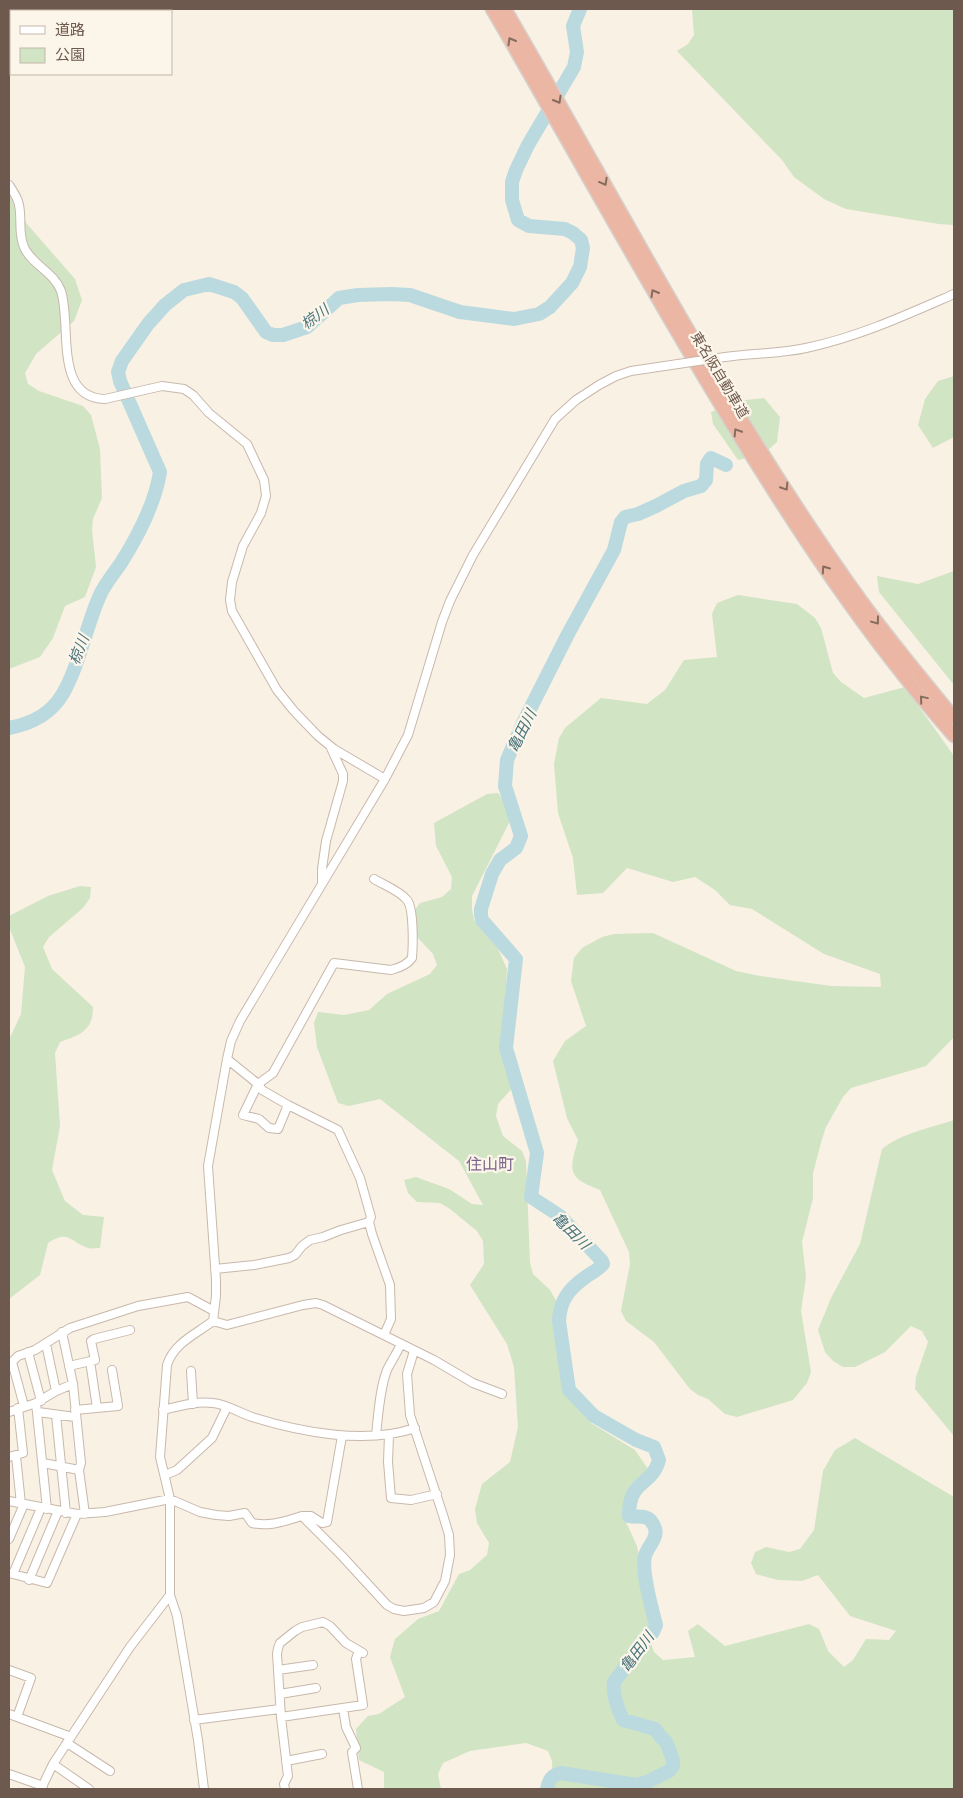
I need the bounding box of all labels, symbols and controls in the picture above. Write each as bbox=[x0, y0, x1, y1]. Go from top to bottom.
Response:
legend bbox=[10, 10, 172, 75]
text: 道路 bbox=[55, 21, 85, 39]
one-way arrow bbox=[507, 38, 517, 47]
text: 公園 bbox=[55, 46, 85, 64]
one-way arrow bbox=[551, 95, 561, 104]
one-way arrow bbox=[598, 176, 608, 185]
one-way arrow bbox=[650, 289, 660, 298]
water label: 椋川 bbox=[298, 300, 334, 333]
street label: 東名阪自動車道 bbox=[688, 329, 752, 421]
one-way arrow bbox=[734, 429, 743, 438]
one-way arrow bbox=[778, 482, 788, 491]
one-way arrow bbox=[822, 565, 831, 575]
one-way arrow bbox=[871, 615, 879, 624]
water label: 椋川 bbox=[65, 631, 93, 667]
one-way arrow bbox=[920, 696, 928, 705]
water label: 亀田川 bbox=[504, 705, 541, 755]
district label: 住山町 bbox=[466, 1155, 514, 1174]
water label: 亀田川 bbox=[549, 1209, 595, 1255]
water label: 亀田川 bbox=[616, 1627, 659, 1675]

